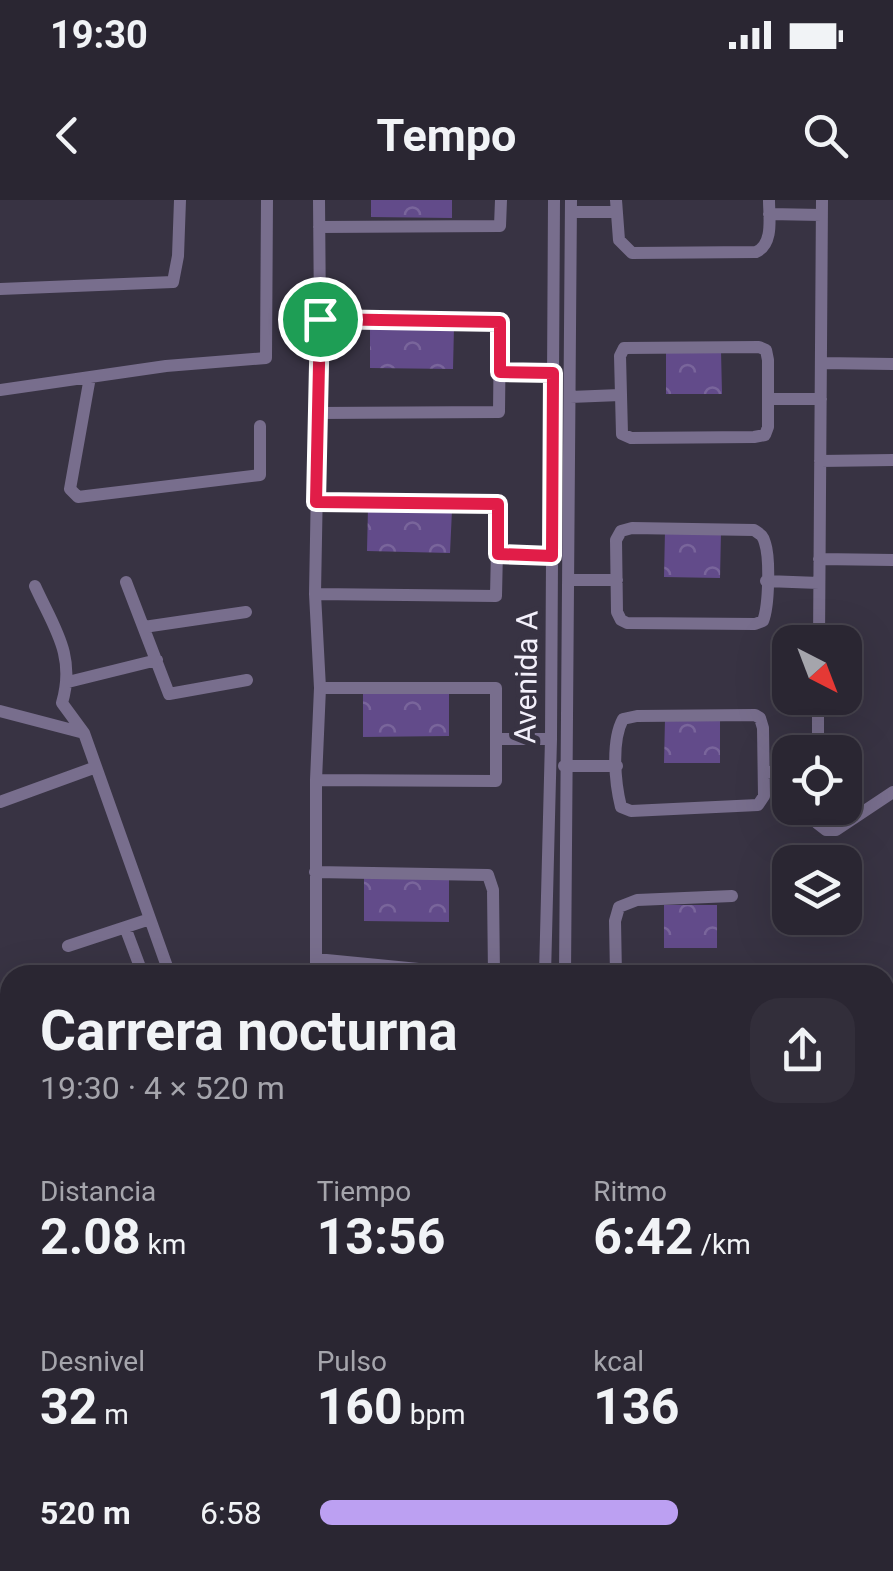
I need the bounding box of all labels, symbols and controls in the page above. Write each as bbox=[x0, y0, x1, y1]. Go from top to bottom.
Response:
text: 19:30 bbox=[50, 13, 148, 57]
icon: back bbox=[40, 108, 95, 163]
icon: search bbox=[798, 108, 853, 163]
text: Tempo bbox=[377, 109, 516, 162]
pin bbox=[278, 277, 363, 362]
icon: arrive bbox=[293, 292, 348, 347]
street label: Avenida A bbox=[507, 610, 545, 744]
north arrow bbox=[772, 625, 862, 715]
map controls bbox=[772, 625, 862, 935]
button: locate bbox=[772, 735, 862, 825]
button: layers bbox=[772, 845, 862, 935]
button: share bbox=[750, 998, 855, 1103]
text: Carrera nocturna bbox=[40, 999, 458, 1063]
text: 19:30 · 4 × 520 m bbox=[40, 1069, 285, 1107]
text: Distancia bbox=[40, 1175, 156, 1208]
text: Tiempo bbox=[317, 1175, 411, 1208]
text: Ritmo bbox=[593, 1175, 667, 1208]
text: 2.08 bbox=[40, 1208, 141, 1266]
text: 13:56 bbox=[317, 1208, 446, 1266]
text: 6:42 bbox=[593, 1208, 693, 1266]
text: km bbox=[141, 1228, 186, 1261]
text: /km bbox=[693, 1228, 751, 1261]
text: Desnivel bbox=[40, 1345, 145, 1378]
text: Pulso bbox=[317, 1345, 387, 1378]
text: kcal bbox=[593, 1345, 644, 1378]
text: 32 bbox=[40, 1378, 97, 1436]
text: 160 bbox=[317, 1378, 403, 1436]
text: 136 bbox=[593, 1378, 679, 1436]
text: m bbox=[97, 1398, 129, 1431]
text: bpm bbox=[403, 1398, 466, 1431]
text: 520 m bbox=[40, 1494, 131, 1532]
text: 6:58 bbox=[200, 1494, 262, 1532]

